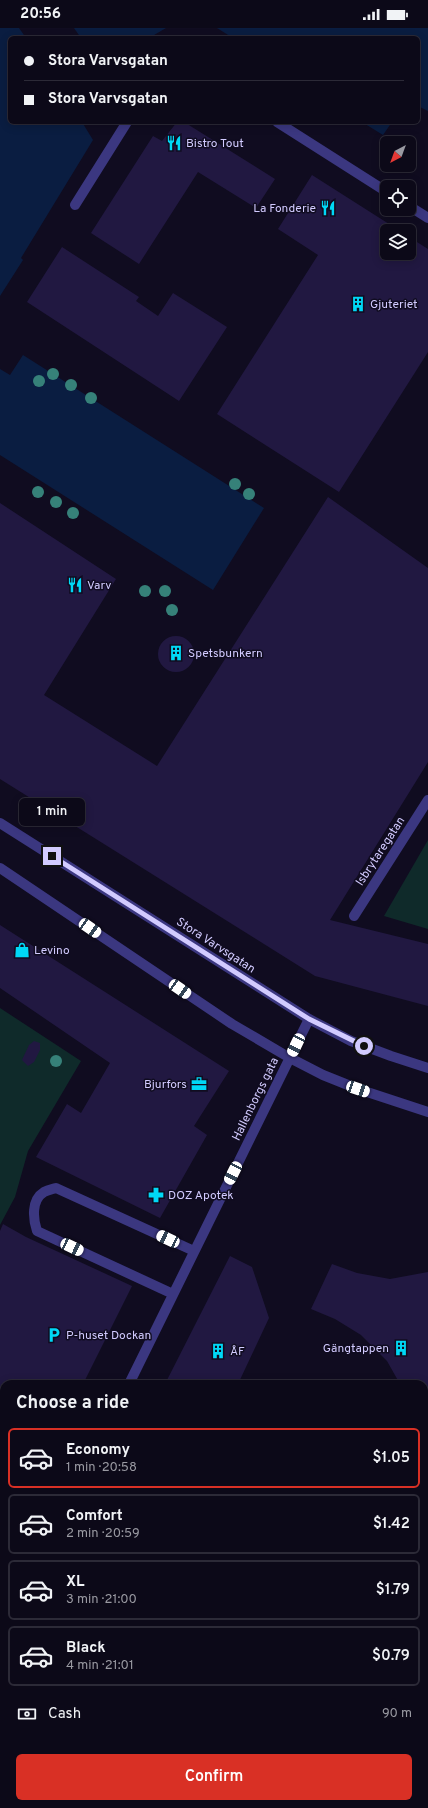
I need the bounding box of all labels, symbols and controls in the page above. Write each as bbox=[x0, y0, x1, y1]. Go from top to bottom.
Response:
text: 20:56 bbox=[20, 5, 61, 24]
text: Stora Varvsgatan bbox=[48, 52, 168, 71]
text: Stora Varvsgatan bbox=[48, 90, 168, 109]
restaurant icon: Bistro Tout bbox=[165, 134, 183, 152]
place label: Bistro Tout bbox=[186, 136, 244, 152]
north arrow bbox=[380, 136, 416, 172]
map controls bbox=[380, 136, 416, 260]
button: locate bbox=[380, 180, 416, 216]
restaurant icon: La Fonderie bbox=[319, 199, 337, 217]
place label: La Fonderie bbox=[253, 201, 316, 217]
button: layers bbox=[380, 224, 416, 260]
building icon: Gjuteriet bbox=[349, 295, 367, 313]
place label: Gjuteriet bbox=[370, 297, 418, 313]
restaurant icon: Varv bbox=[66, 576, 84, 594]
place label: Varv bbox=[87, 578, 111, 594]
building icon: Spetsbunkern bbox=[167, 644, 185, 662]
place label: Spetsbunkern bbox=[188, 646, 263, 662]
callout: 1 min bbox=[19, 798, 85, 826]
text: 1 min bbox=[37, 804, 67, 820]
street label: Isbrytaregatan bbox=[353, 814, 409, 889]
route end bbox=[43, 847, 61, 865]
street label: Stora Varvsgatan bbox=[173, 914, 258, 977]
car bbox=[77, 916, 103, 940]
shop icon: Levino bbox=[13, 941, 31, 959]
place label: Levino bbox=[34, 943, 70, 959]
car bbox=[167, 977, 193, 1001]
car bbox=[285, 1032, 307, 1058]
route start bbox=[355, 1037, 373, 1055]
street label: Hallenborgs gata bbox=[229, 1055, 283, 1144]
office icon: Bjurfors bbox=[190, 1075, 208, 1093]
place label: Bjurfors bbox=[144, 1077, 187, 1093]
car bbox=[345, 1079, 371, 1099]
car bbox=[222, 1160, 244, 1186]
pharmacy icon: DOZ Apotek bbox=[147, 1186, 165, 1204]
place label: DOZ Apotek bbox=[168, 1188, 234, 1204]
car bbox=[155, 1228, 181, 1250]
car bbox=[59, 1236, 85, 1258]
parking icon: P-huset Dockan bbox=[45, 1326, 63, 1344]
place label: P-huset Dockan bbox=[66, 1328, 151, 1344]
building icon: Gängtappen bbox=[392, 1339, 410, 1357]
place label: Gängtappen bbox=[323, 1341, 389, 1357]
building icon: ÅF bbox=[209, 1342, 227, 1360]
place label: ÅF bbox=[230, 1344, 245, 1360]
text: Choose a ride bbox=[16, 1392, 129, 1415]
icon: car bbox=[18, 1440, 54, 1476]
text: Economy bbox=[66, 1441, 130, 1460]
text: $1.05 bbox=[373, 1449, 410, 1468]
text: 1 min · 20:58 bbox=[66, 1460, 137, 1476]
icon: car bbox=[18, 1506, 54, 1542]
text: Comfort bbox=[66, 1507, 123, 1526]
text: $1.42 bbox=[373, 1515, 410, 1534]
text: 2 min · 20:59 bbox=[66, 1526, 140, 1542]
icon: car bbox=[18, 1572, 54, 1608]
text: XL bbox=[66, 1573, 84, 1592]
text: $1.79 bbox=[376, 1581, 410, 1600]
text: 3 min · 21:00 bbox=[66, 1592, 137, 1608]
icon: car bbox=[18, 1638, 54, 1674]
text: Black bbox=[66, 1639, 106, 1658]
text: $0.79 bbox=[372, 1647, 410, 1666]
text: 4 min · 21:01 bbox=[66, 1658, 134, 1674]
icon: cash bbox=[16, 1703, 38, 1725]
text: Cash bbox=[48, 1705, 81, 1724]
text: 90 m bbox=[382, 1706, 412, 1722]
button: Confirm bbox=[16, 1754, 412, 1800]

